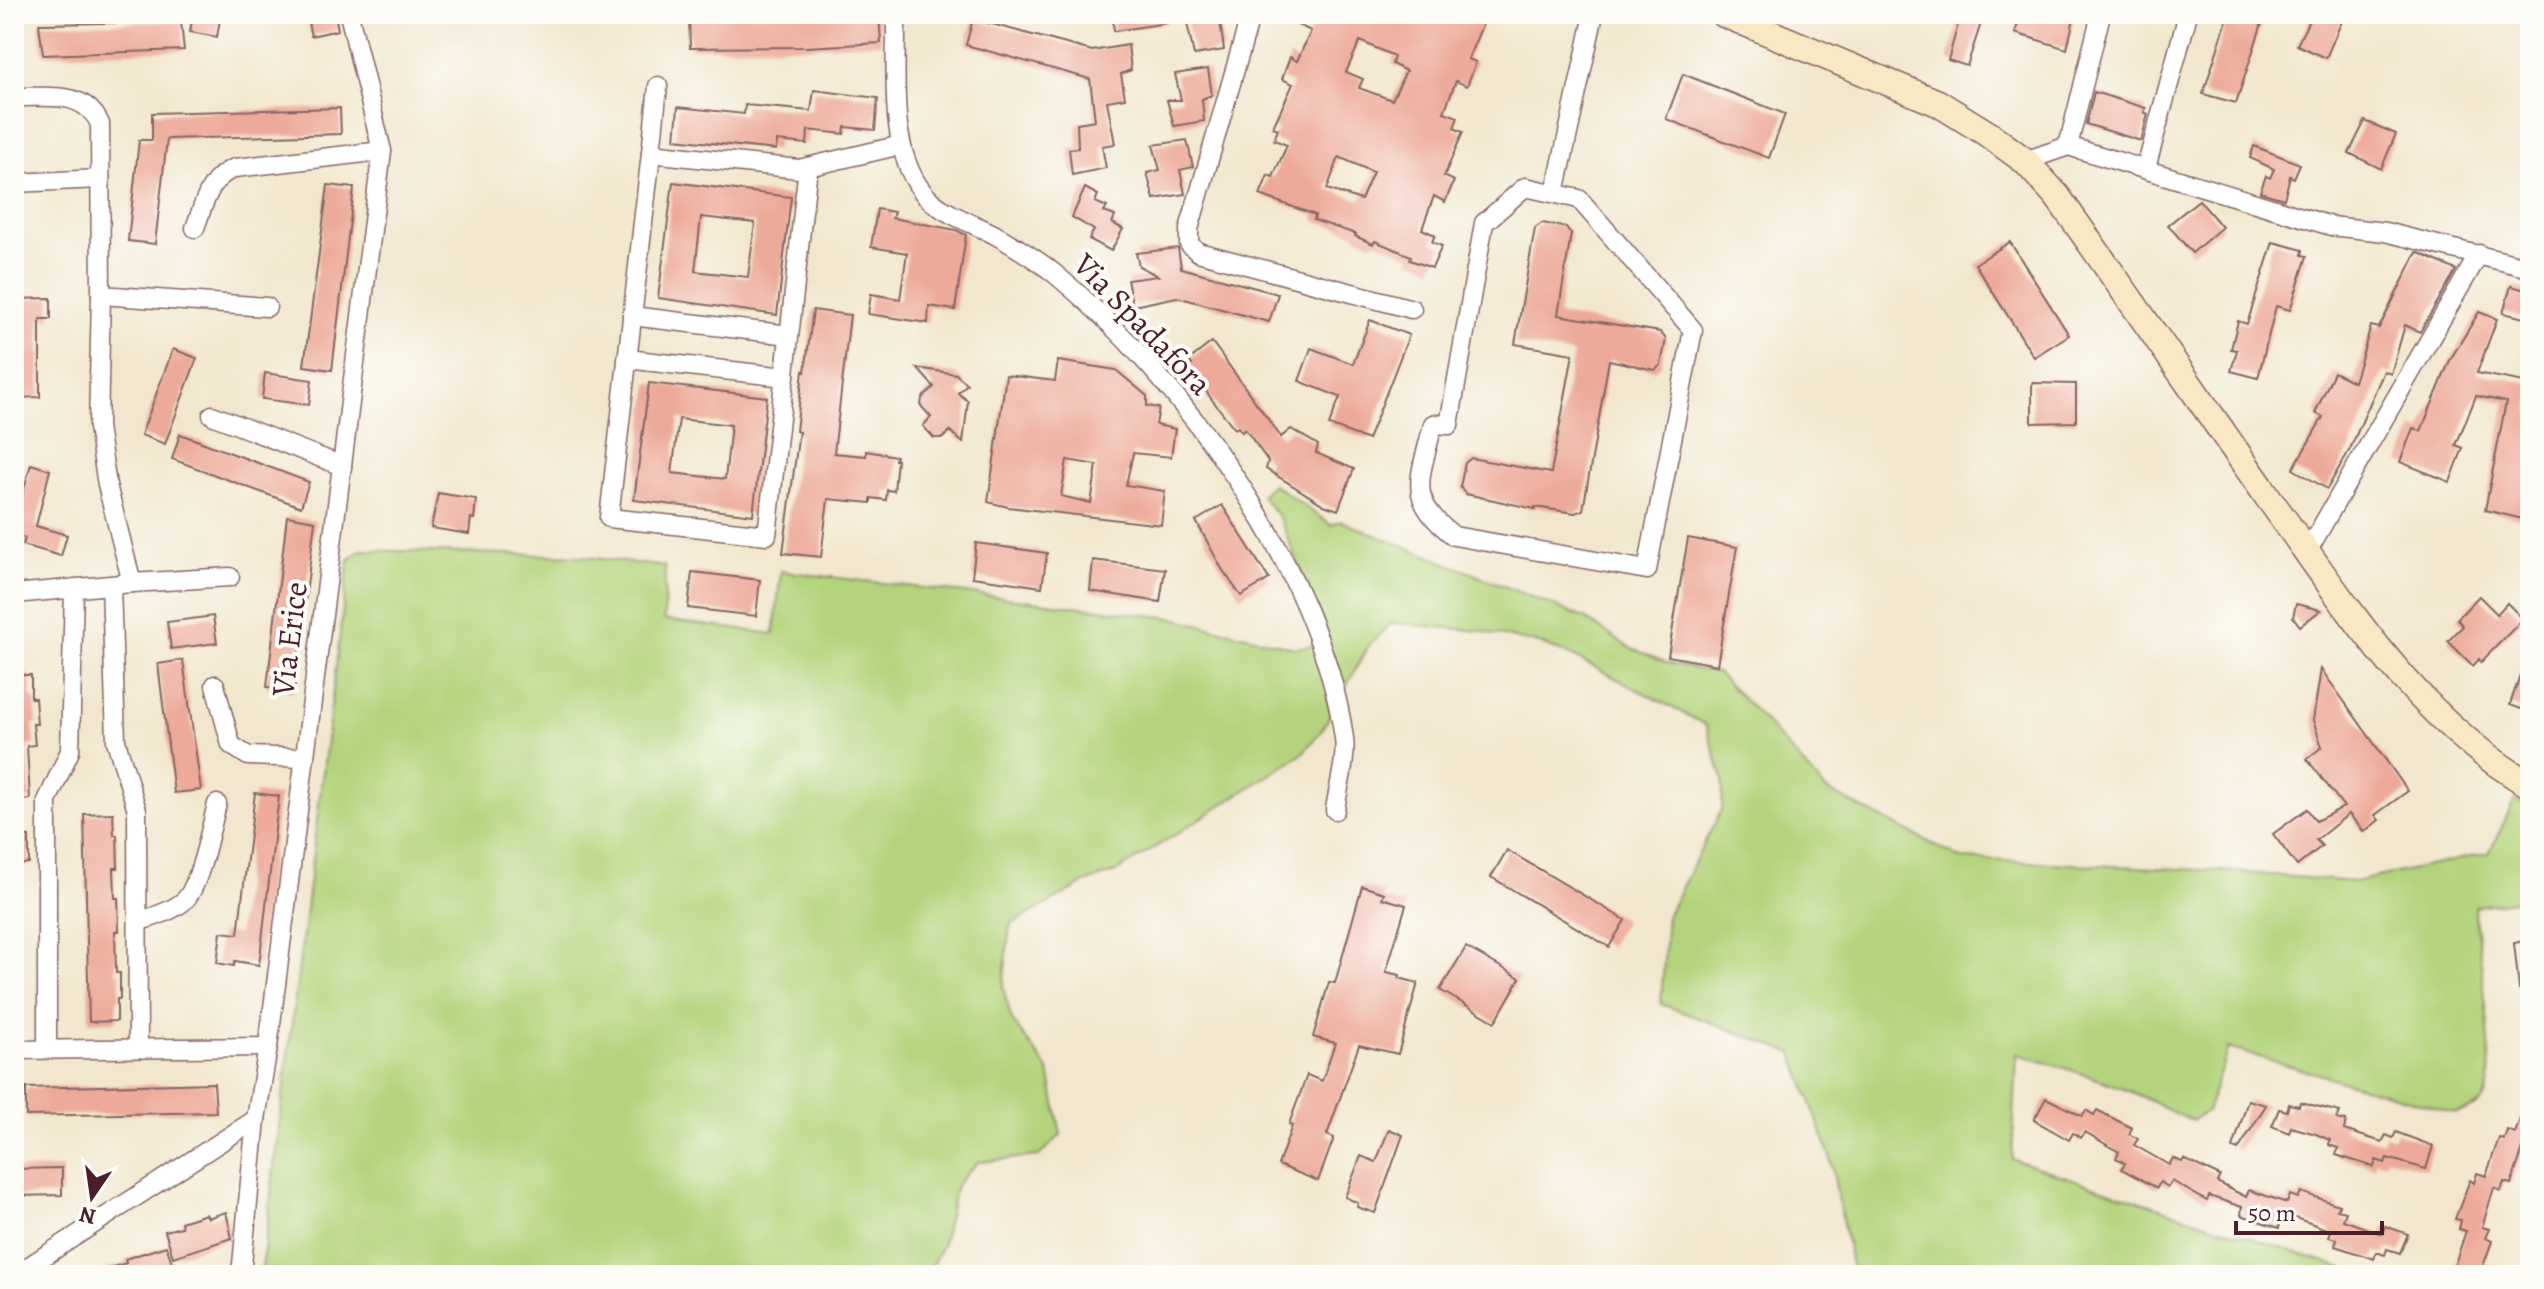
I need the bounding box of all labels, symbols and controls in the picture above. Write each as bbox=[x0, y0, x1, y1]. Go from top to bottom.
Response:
street label: Via Spadafora bbox=[1063, 242, 1222, 405]
street label: Via Erice bbox=[260, 579, 318, 700]
north arrow bbox=[52, 1157, 132, 1237]
scale bar bbox=[2236, 1185, 2382, 1235]
text: 50 m bbox=[2248, 1197, 2296, 1229]
text: N bbox=[77, 1199, 99, 1232]

